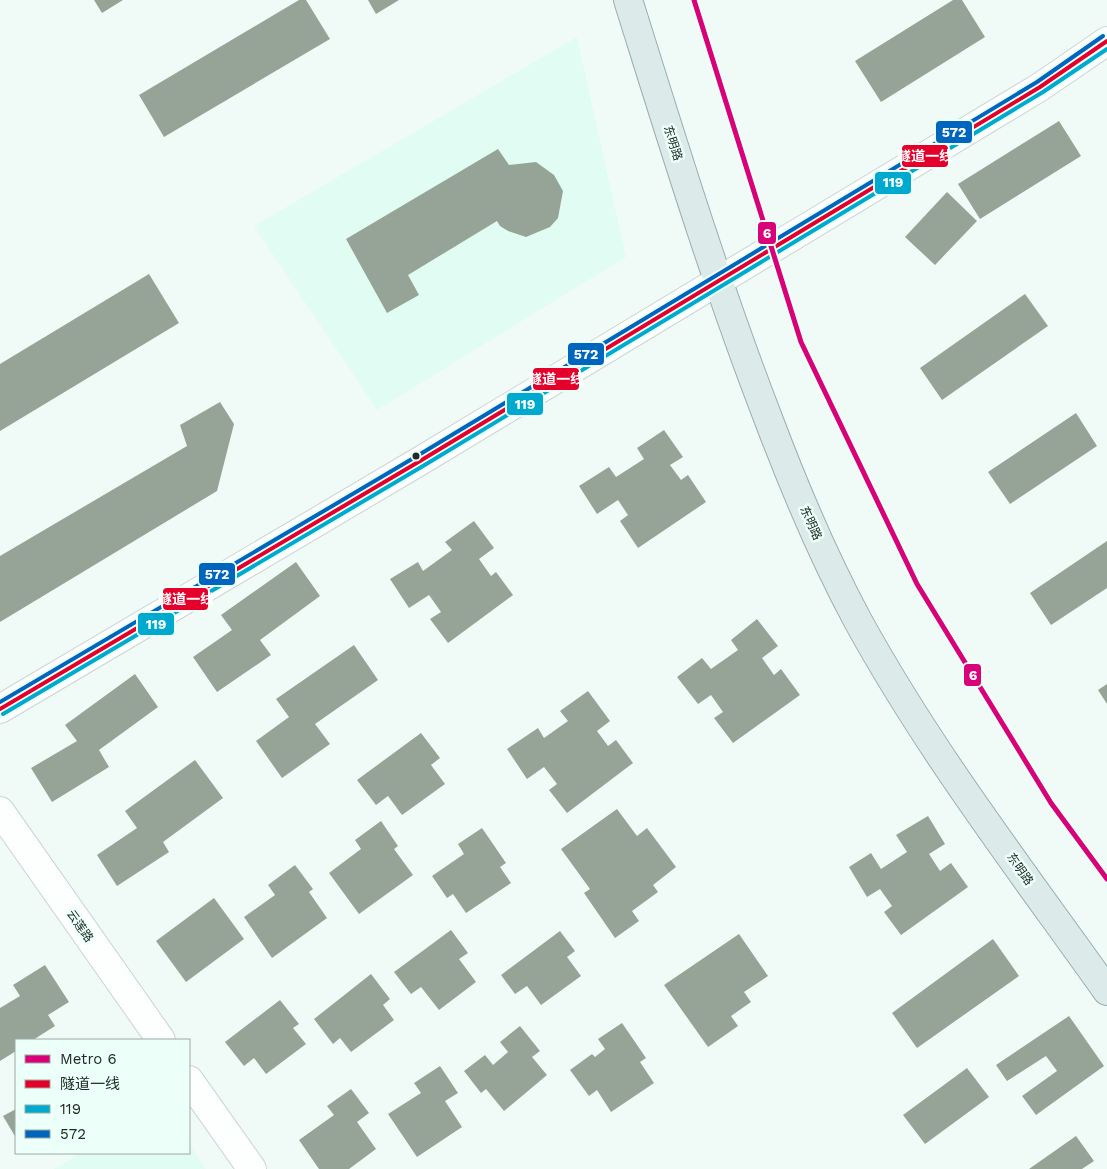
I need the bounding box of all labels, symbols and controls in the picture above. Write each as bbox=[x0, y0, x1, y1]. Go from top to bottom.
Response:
line badge: 572 bbox=[935, 120, 973, 144]
street label: 东明路 bbox=[661, 124, 685, 162]
text: 572 bbox=[942, 124, 966, 140]
line badge: 隧道一线 bbox=[901, 144, 949, 168]
text: 隧道一线 bbox=[897, 148, 953, 164]
line badge: 119 bbox=[874, 171, 912, 195]
text: 119 bbox=[883, 174, 903, 190]
line badge: 6 bbox=[757, 221, 777, 245]
text: 6 bbox=[763, 225, 772, 241]
line badge: 572 bbox=[567, 342, 605, 366]
text: 572 bbox=[574, 346, 598, 362]
line badge: 隧道一线 bbox=[532, 367, 580, 391]
text: 隧道一线 bbox=[528, 371, 584, 387]
line badge: 119 bbox=[506, 392, 544, 416]
text: 119 bbox=[515, 396, 535, 412]
unlabelled marker bbox=[411, 451, 421, 461]
street label: 东明路 bbox=[797, 504, 825, 542]
line badge: 572 bbox=[198, 562, 236, 586]
text: 572 bbox=[205, 566, 229, 582]
line badge: 隧道一线 bbox=[162, 587, 209, 611]
text: 隧道一线 bbox=[158, 591, 214, 607]
line badge: 119 bbox=[137, 612, 175, 636]
text: 119 bbox=[146, 616, 166, 632]
line badge: 6 bbox=[963, 663, 982, 687]
text: 6 bbox=[969, 667, 978, 683]
street label: 东明路 bbox=[1004, 850, 1036, 888]
street label: 云莲路 bbox=[64, 907, 96, 945]
legend bbox=[15, 1039, 190, 1154]
text: Metro 6 bbox=[60, 1050, 117, 1068]
text: 隧道一线 bbox=[60, 1075, 120, 1093]
text: 119 bbox=[60, 1100, 81, 1118]
text: 572 bbox=[60, 1125, 86, 1143]

